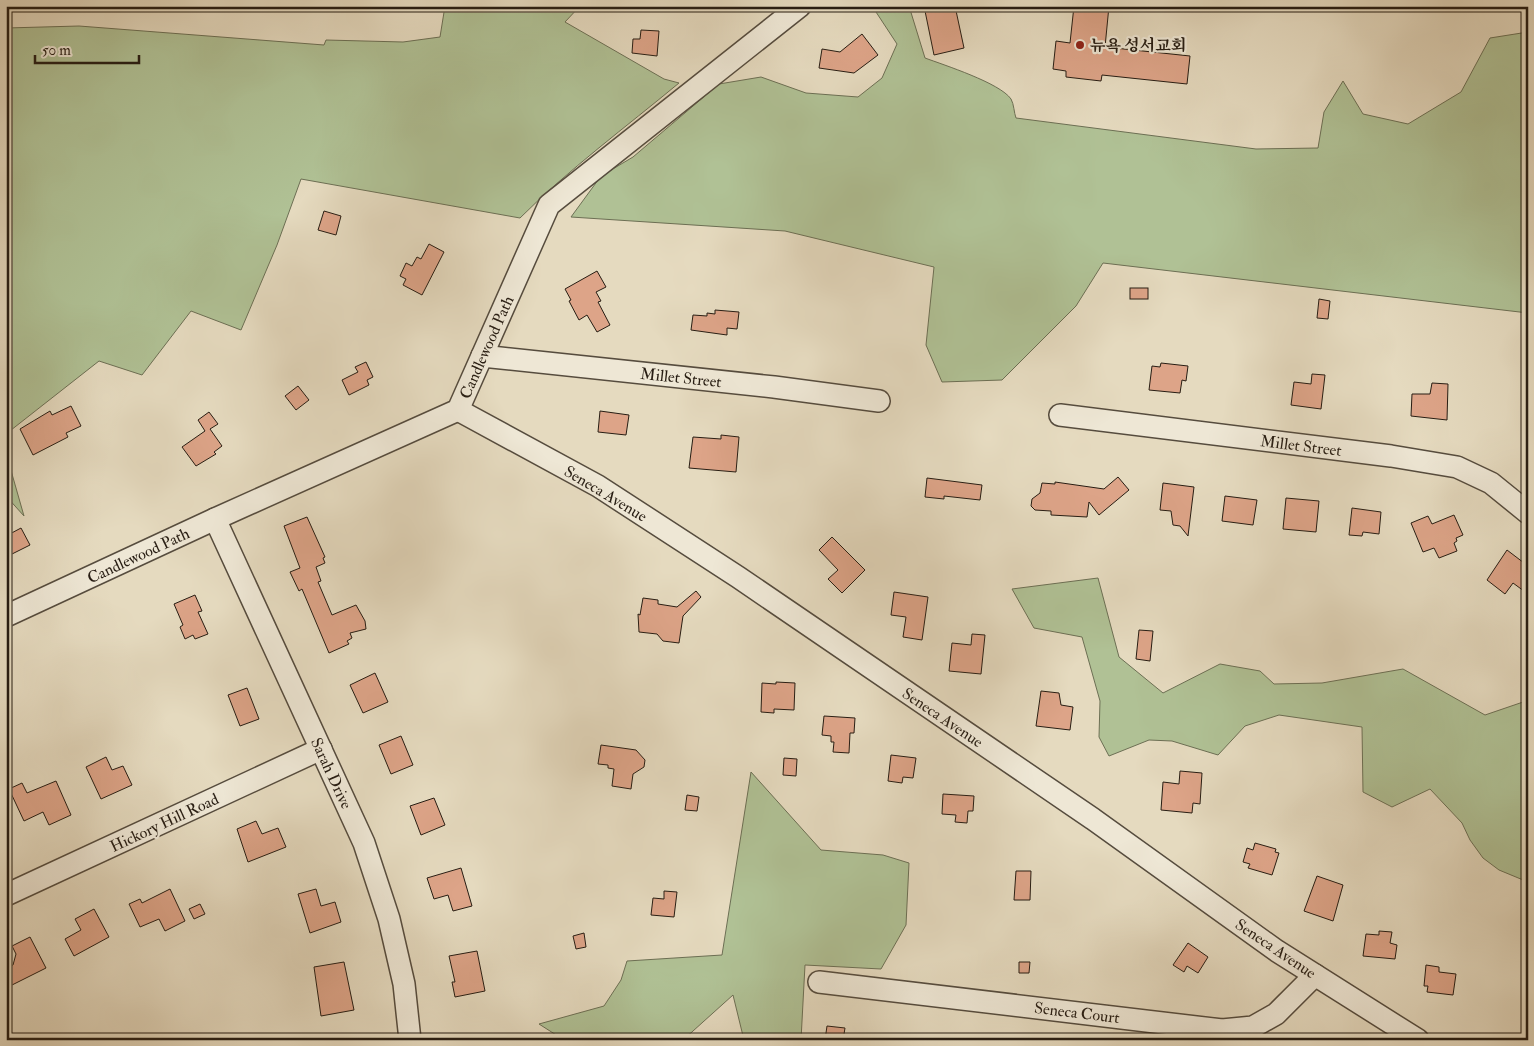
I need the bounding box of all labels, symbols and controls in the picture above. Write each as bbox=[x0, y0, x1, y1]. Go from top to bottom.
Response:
scale bar bbox=[35, 32, 139, 64]
place label: 뉴욕 성서교회 bbox=[1090, 36, 1186, 56]
marker: 뉴욕 성서교회 bbox=[1074, 39, 1086, 51]
text: 50 m bbox=[42, 41, 71, 60]
street label: Candlewood Path bbox=[455, 292, 519, 402]
street label: Millet Street bbox=[639, 364, 723, 392]
street label: Millet Street bbox=[1259, 431, 1343, 461]
street label: Seneca Avenue bbox=[560, 461, 651, 527]
street label: Candlewood Path bbox=[84, 523, 193, 588]
street label: Seneca Avenue bbox=[898, 683, 987, 752]
street label: Sarah Drive bbox=[306, 735, 356, 813]
street label: Hickory Hill Road bbox=[107, 789, 222, 857]
street label: Seneca Avenue bbox=[1231, 914, 1320, 983]
street label: Seneca Court bbox=[1033, 998, 1121, 1028]

